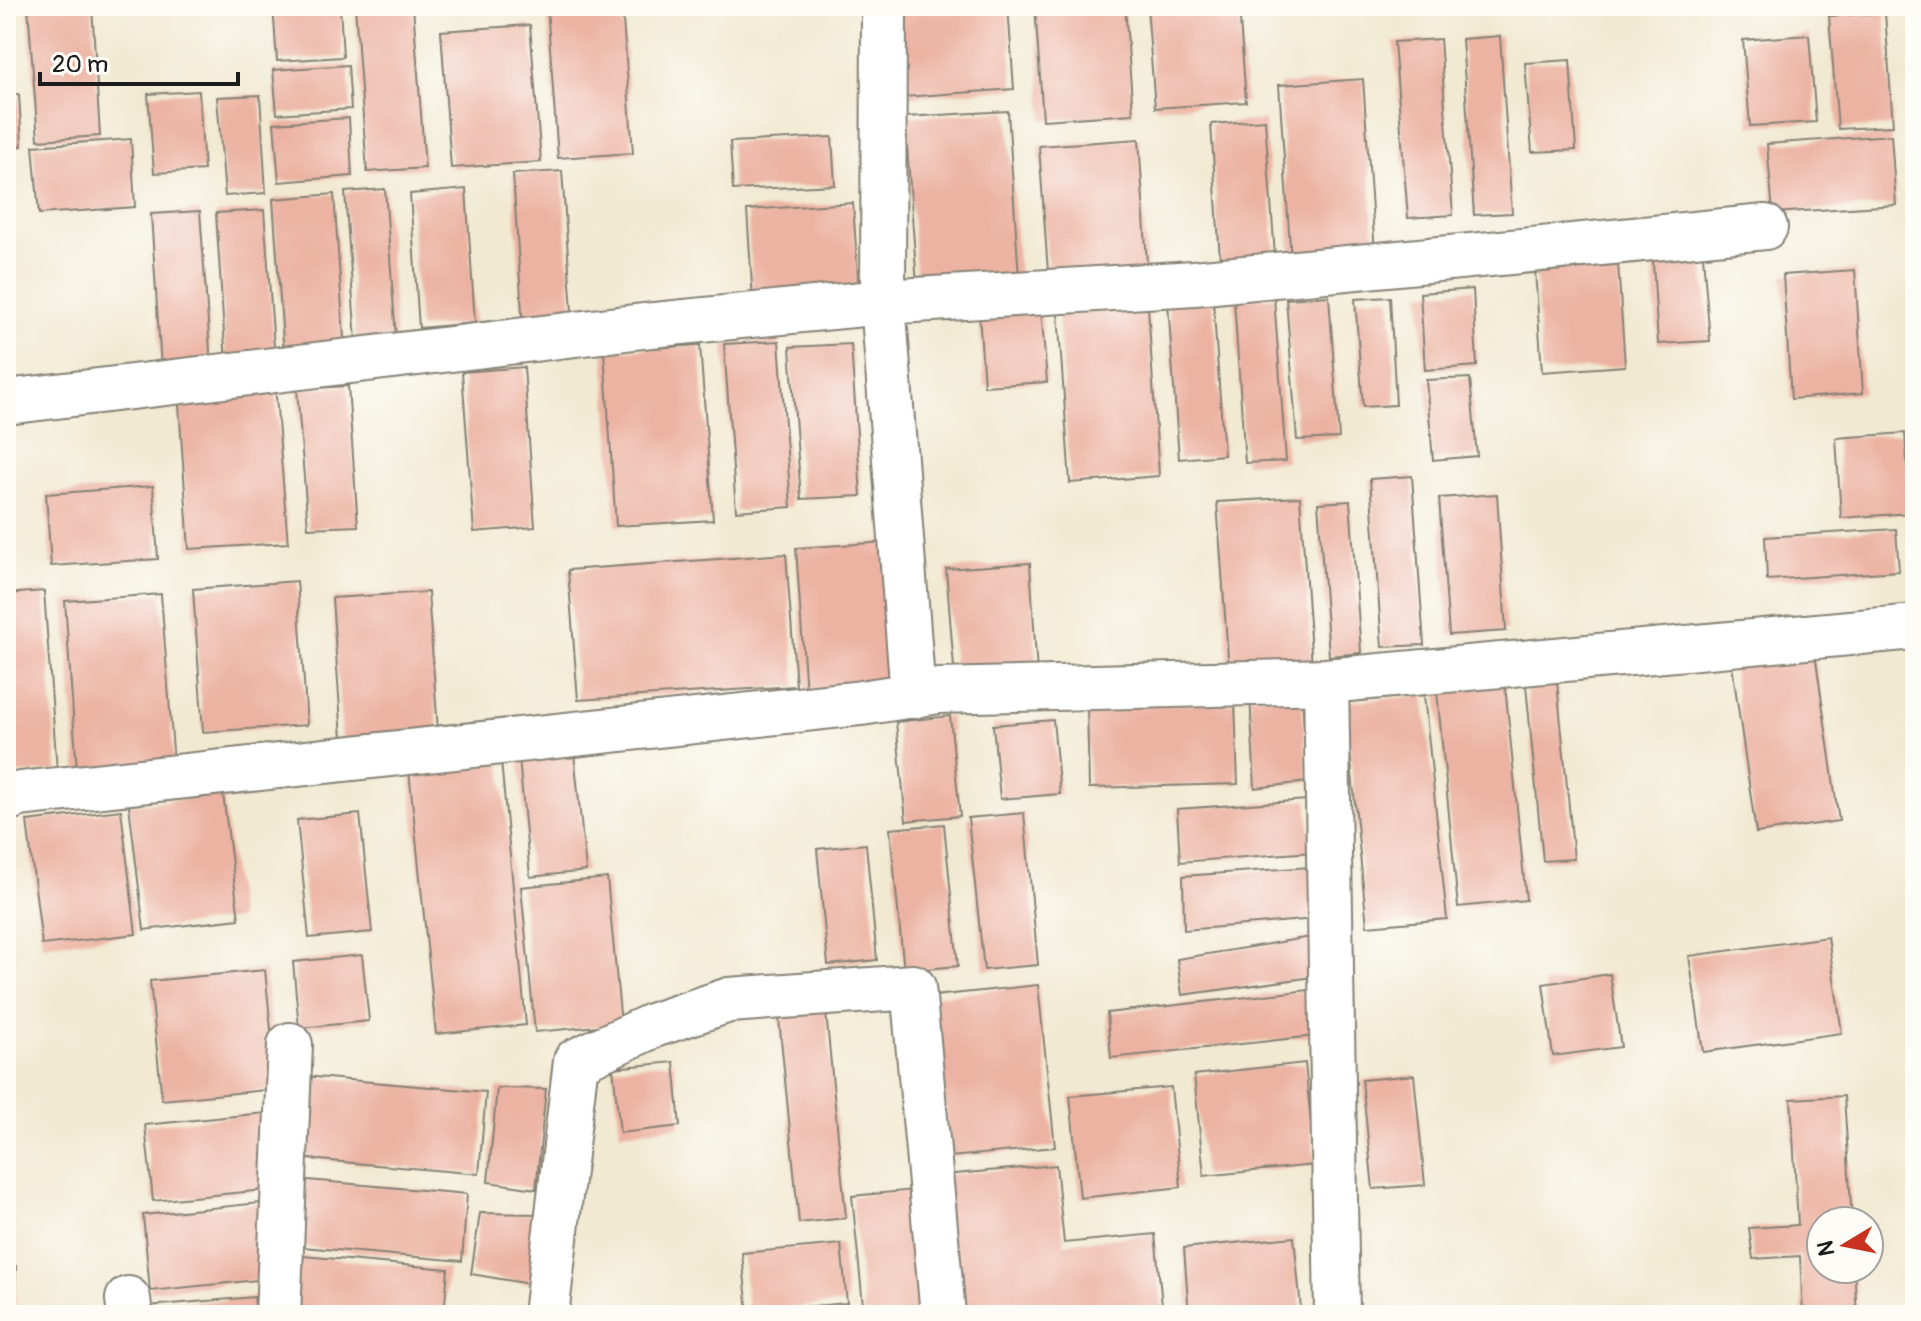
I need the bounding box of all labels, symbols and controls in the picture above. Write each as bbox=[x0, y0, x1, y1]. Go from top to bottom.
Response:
scale bar bbox=[40, 36, 238, 86]
text: 20 m bbox=[52, 50, 108, 79]
north arrow bbox=[1805, 1205, 1885, 1285]
text: N bbox=[1811, 1238, 1841, 1258]

